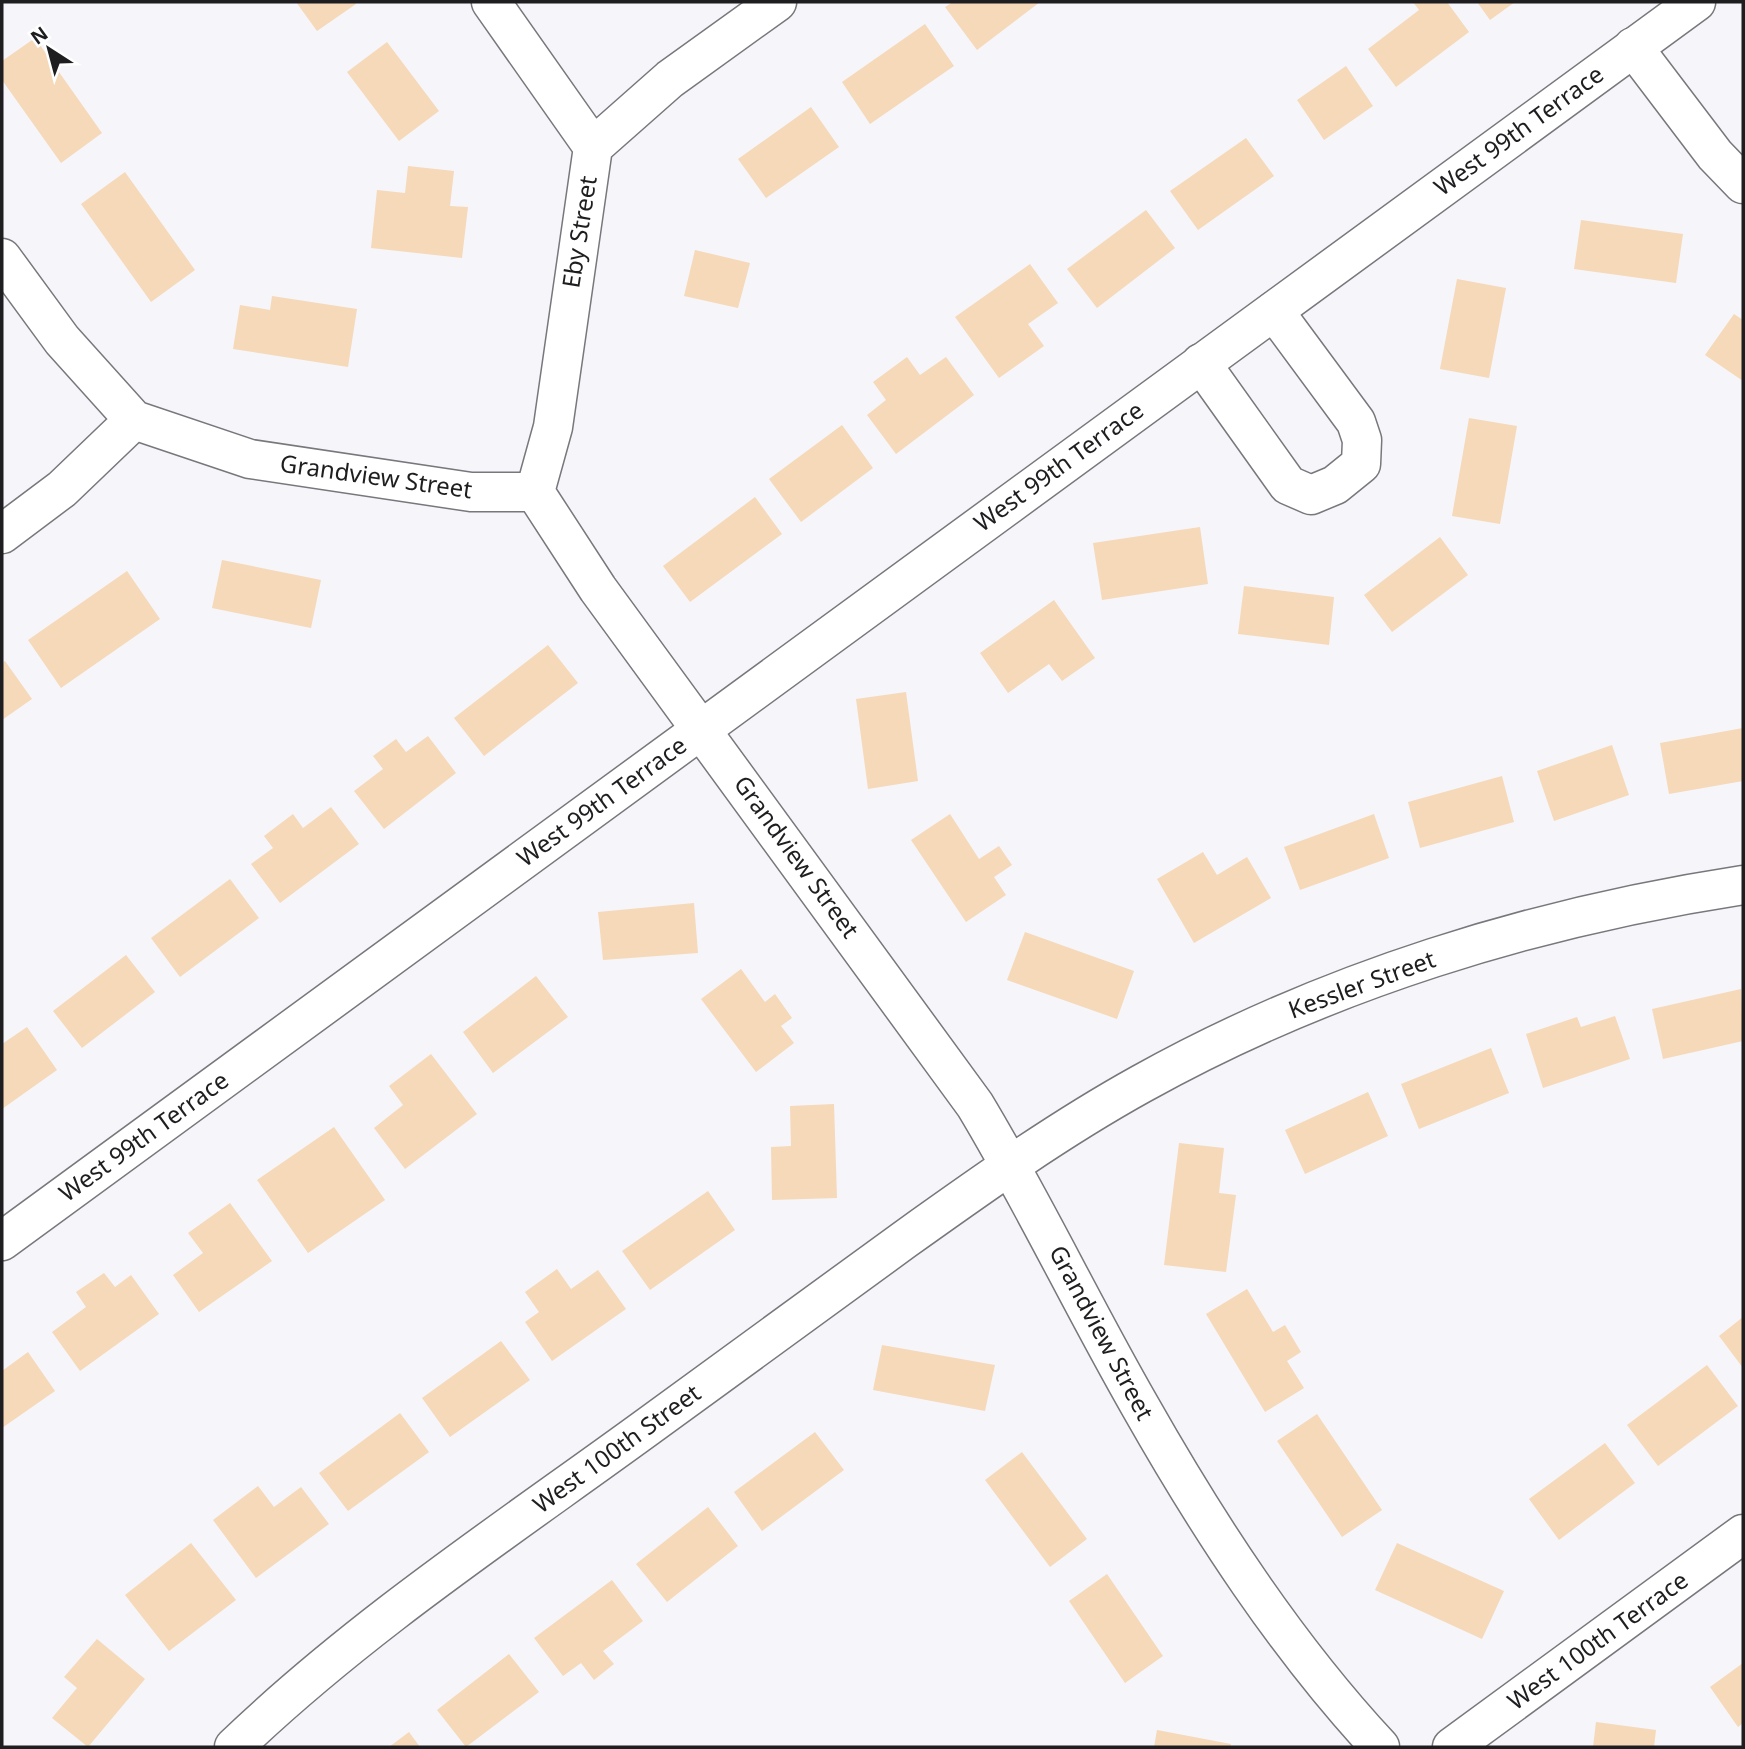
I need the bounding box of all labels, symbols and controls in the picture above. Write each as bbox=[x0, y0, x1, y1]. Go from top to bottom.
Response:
north arrow bbox=[14, 14, 84, 84]
text: N bbox=[25, 20, 53, 50]
street label: West 99th Terrace bbox=[1427, 57, 1610, 203]
street label: Eby Street bbox=[553, 173, 604, 290]
street label: West 99th Terrace bbox=[967, 393, 1150, 539]
street label: Grandview Street bbox=[278, 446, 475, 505]
street label: West 99th Terrace bbox=[510, 728, 693, 874]
street label: Grandview Street bbox=[727, 768, 868, 944]
street label: Kessler Street bbox=[1283, 942, 1440, 1025]
street label: West 99th Terrace bbox=[52, 1063, 235, 1209]
street label: Grandview Street bbox=[1042, 1239, 1162, 1426]
street label: West 100th Street bbox=[526, 1376, 707, 1520]
street label: West 100th Terrace bbox=[1500, 1563, 1694, 1717]

